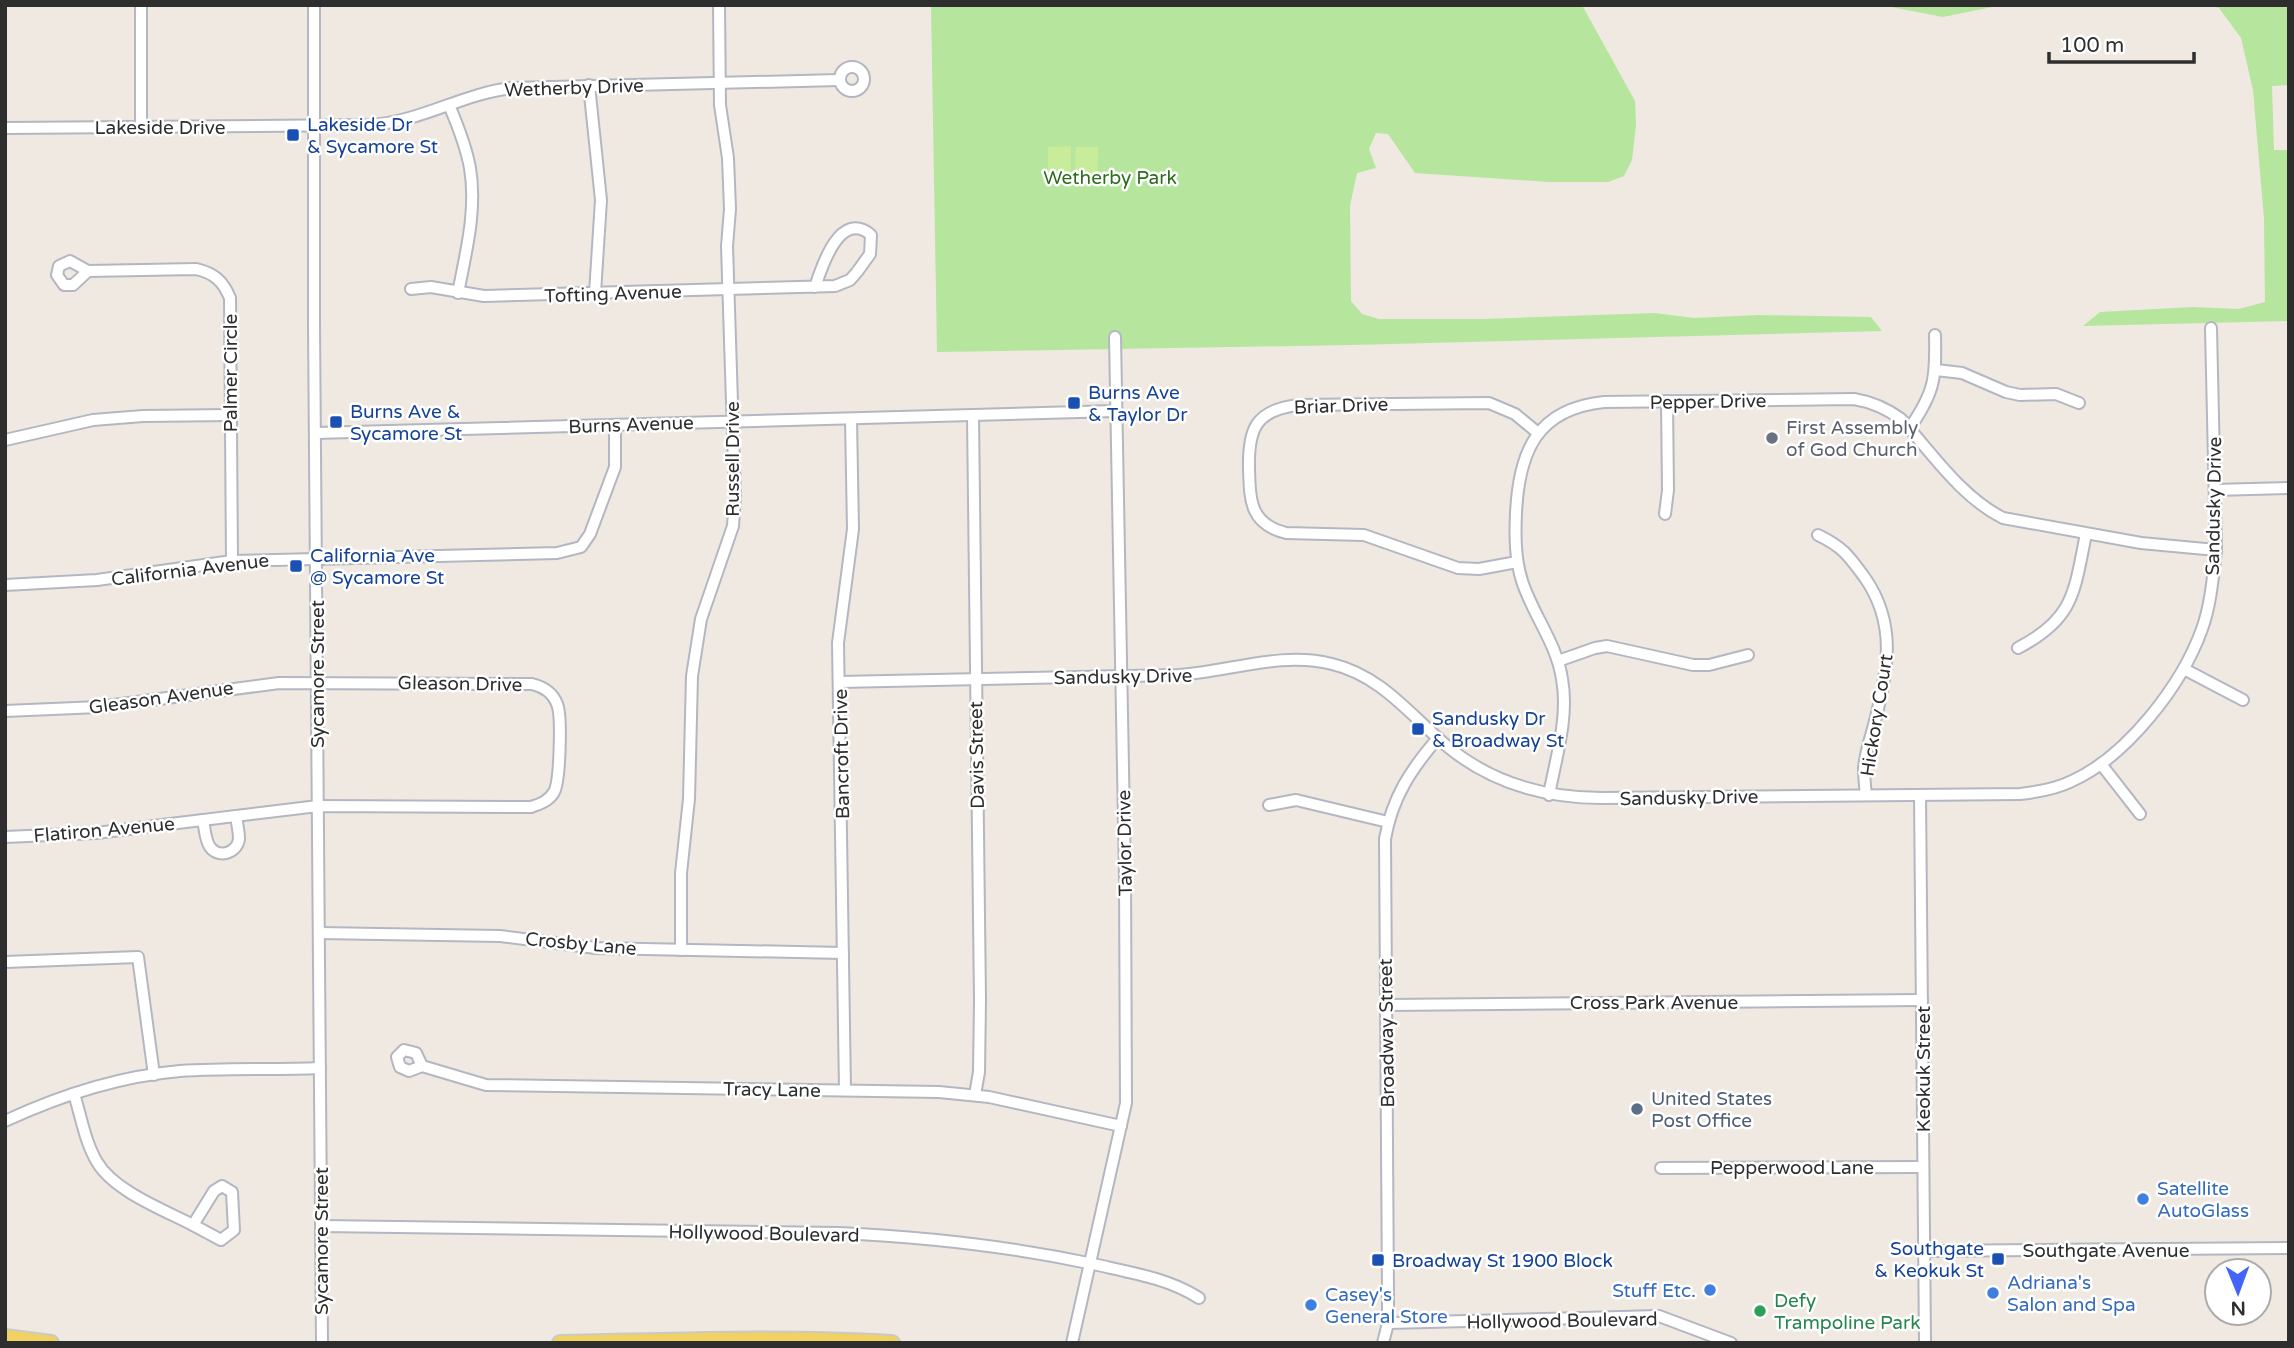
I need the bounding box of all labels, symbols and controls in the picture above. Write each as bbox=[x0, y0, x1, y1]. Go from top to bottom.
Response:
scale bar bbox=[2049, 21, 2194, 65]
text: 100 m bbox=[2060, 33, 2124, 58]
street label: Wetherby Drive bbox=[504, 75, 644, 101]
place label: Lakeside Dr & Sycamore St bbox=[307, 114, 438, 158]
street label: Lakeside Drive bbox=[95, 117, 225, 139]
marker: Lakeside Dr & Sycamore St bbox=[285, 127, 301, 143]
park label: Wetherby Park bbox=[1043, 167, 1177, 189]
street label: Tofting Avenue bbox=[544, 281, 682, 307]
street label: Palmer Circle bbox=[220, 314, 242, 432]
place label: Burns Ave & Taylor Dr bbox=[1088, 382, 1188, 426]
street label: Pepper Drive bbox=[1649, 390, 1767, 414]
street label: Briar Drive bbox=[1293, 393, 1389, 419]
marker: Burns Ave & Taylor Dr bbox=[1066, 395, 1082, 411]
place label: Burns Ave & Sycamore St bbox=[350, 401, 462, 445]
street label: Russell Drive bbox=[722, 401, 744, 517]
street label: Burns Avenue bbox=[568, 412, 694, 438]
marker: Burns Ave & Sycamore St bbox=[328, 414, 344, 430]
place label: First Assembly of God Church bbox=[1786, 417, 1918, 461]
marker: First Assembly of God Church bbox=[1764, 430, 1780, 446]
street label: Sandusky Drive bbox=[2202, 436, 2226, 576]
place label: California Ave @ Sycamore St bbox=[310, 545, 444, 589]
street label: California Avenue bbox=[110, 549, 270, 591]
marker: California Ave @ Sycamore St bbox=[288, 558, 304, 574]
street label: Sycamore Street bbox=[307, 600, 329, 748]
street label: Hickory Court bbox=[1856, 652, 1898, 778]
street label: Sandusky Drive bbox=[1053, 665, 1193, 689]
street label: Gleason Drive bbox=[398, 672, 522, 696]
street label: Gleason Avenue bbox=[87, 677, 235, 719]
street label: Bancroft Drive bbox=[830, 689, 854, 819]
street label: Davis Street bbox=[965, 701, 989, 809]
place label: Sandusky Dr & Broadway St bbox=[1432, 708, 1564, 752]
marker: Sandusky Dr & Broadway St bbox=[1410, 721, 1426, 737]
street label: Sandusky Drive bbox=[1619, 786, 1759, 810]
street label: Taylor Drive bbox=[1113, 790, 1137, 896]
street label: Flatiron Avenue bbox=[33, 813, 176, 847]
street label: Crosby Lane bbox=[524, 928, 638, 960]
street label: Broadway Street bbox=[1375, 958, 1399, 1108]
street label: Cross Park Avenue bbox=[1570, 992, 1738, 1014]
street label: Keokuk Street bbox=[1913, 1006, 1935, 1132]
street label: Tracy Lane bbox=[723, 1078, 821, 1102]
place label: United States Post Office bbox=[1651, 1088, 1772, 1132]
marker: United States Post Office bbox=[1629, 1101, 1645, 1117]
street label: Pepperwood Lane bbox=[1710, 1157, 1874, 1179]
street label: Sycamore Street bbox=[311, 1167, 333, 1315]
place label: Satellite AutoGlass bbox=[2157, 1178, 2249, 1222]
marker: Satellite AutoGlass bbox=[2135, 1191, 2151, 1207]
street label: Hollywood Boulevard bbox=[668, 1221, 860, 1247]
place label: Southgate & Keokuk St bbox=[1874, 1238, 1984, 1282]
street label: Southgate Avenue bbox=[2023, 1240, 2189, 1262]
place label: Broadway St 1900 Block bbox=[1392, 1250, 1613, 1272]
marker: Southgate & Keokuk St bbox=[1990, 1251, 2006, 1267]
marker: Broadway St 1900 Block bbox=[1370, 1252, 1386, 1268]
north arrow bbox=[2203, 1257, 2273, 1327]
place label: Adriana's Salon and Spa bbox=[2007, 1272, 2136, 1316]
place label: Stuff Etc. bbox=[1612, 1280, 1696, 1302]
marker: Stuff Etc. bbox=[1702, 1282, 1718, 1298]
place label: Casey's General Store bbox=[1325, 1284, 1448, 1328]
marker: Adriana's Salon and Spa bbox=[1985, 1285, 2001, 1301]
place label: Defy Trampoline Park bbox=[1774, 1290, 1921, 1334]
marker: Casey's General Store bbox=[1303, 1297, 1319, 1313]
text: N bbox=[2230, 1297, 2246, 1319]
marker: Defy Trampoline Park bbox=[1752, 1303, 1768, 1319]
street label: Hollywood Boulevard bbox=[1466, 1308, 1658, 1334]

